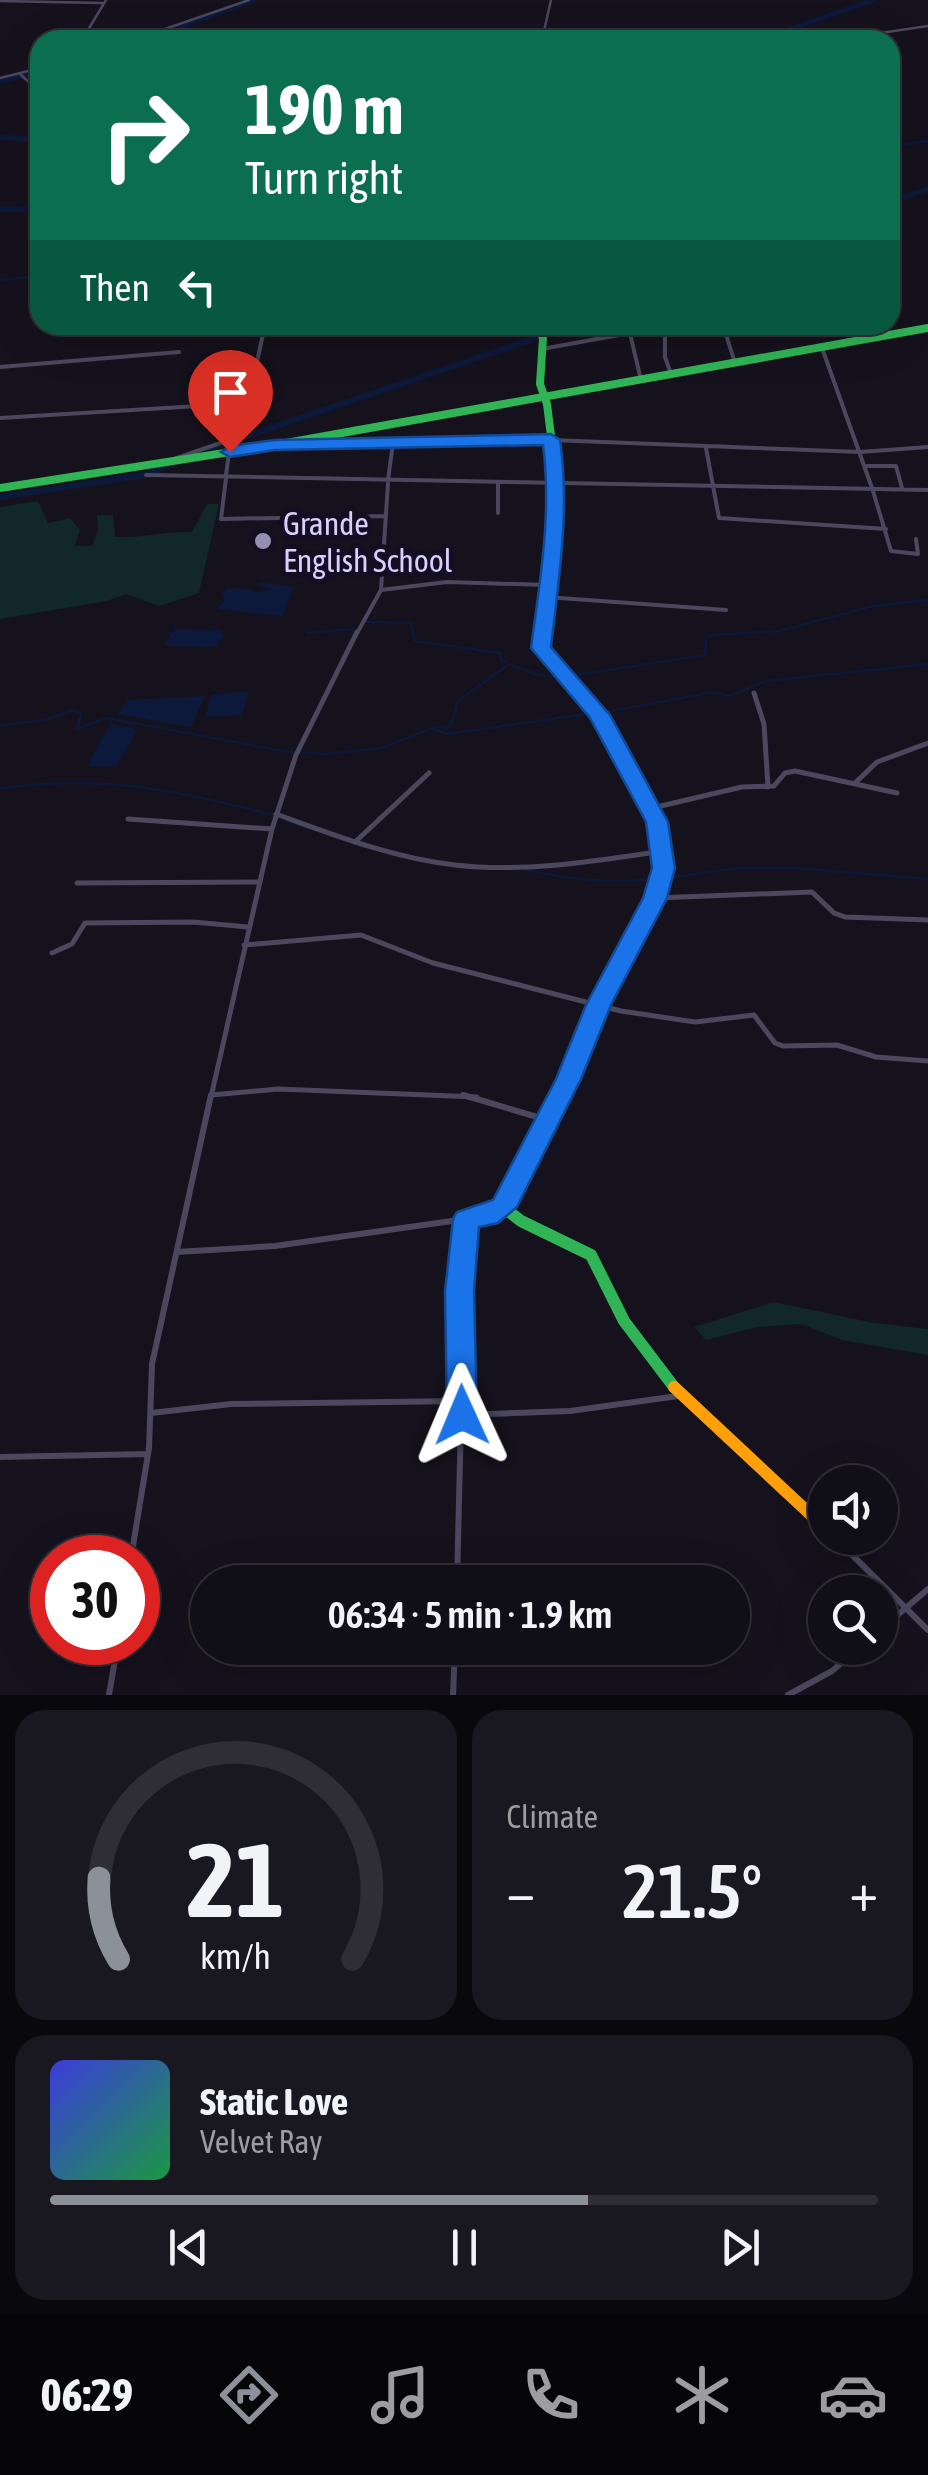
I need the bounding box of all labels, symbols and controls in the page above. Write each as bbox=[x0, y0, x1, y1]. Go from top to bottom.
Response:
text: 190 m bbox=[245, 69, 404, 149]
icon: right bbox=[80, 70, 210, 200]
text: Turn right bbox=[245, 152, 403, 204]
icon: left bbox=[170, 260, 225, 315]
text: Then bbox=[80, 266, 150, 309]
pin bbox=[188, 350, 273, 453]
icon: arrive bbox=[203, 365, 258, 420]
place label: Grande English School bbox=[283, 505, 453, 579]
marker: Grande English School bbox=[252, 530, 274, 552]
position arrow bbox=[410, 1363, 514, 1467]
map controls bbox=[808, 1465, 898, 1665]
button: sound bbox=[808, 1465, 898, 1555]
speed limit sign: 30 bbox=[30, 1535, 160, 1665]
button: search bbox=[808, 1575, 898, 1665]
text: 06:34 · 5 min · 1.9 km bbox=[328, 1593, 612, 1636]
text: Climate bbox=[507, 1798, 598, 1835]
text: 21 bbox=[187, 1820, 285, 1939]
text: 21.5° bbox=[622, 1848, 762, 1934]
text: − bbox=[507, 1860, 535, 1923]
text: + bbox=[849, 1860, 878, 1923]
text: km/h bbox=[200, 1936, 271, 1977]
text: Static Love bbox=[200, 2080, 348, 2123]
text: Velvet Ray bbox=[200, 2123, 322, 2160]
icon: previous bbox=[161, 2220, 216, 2275]
icon: pause bbox=[437, 2220, 492, 2275]
icon: next bbox=[713, 2220, 768, 2275]
icon: directions bbox=[214, 2360, 284, 2430]
icon: music bbox=[365, 2360, 435, 2430]
icon: phone bbox=[516, 2360, 586, 2430]
icon: climate bbox=[667, 2360, 737, 2430]
icon: car bbox=[818, 2360, 888, 2430]
text: 06:29 bbox=[40, 2369, 133, 2421]

